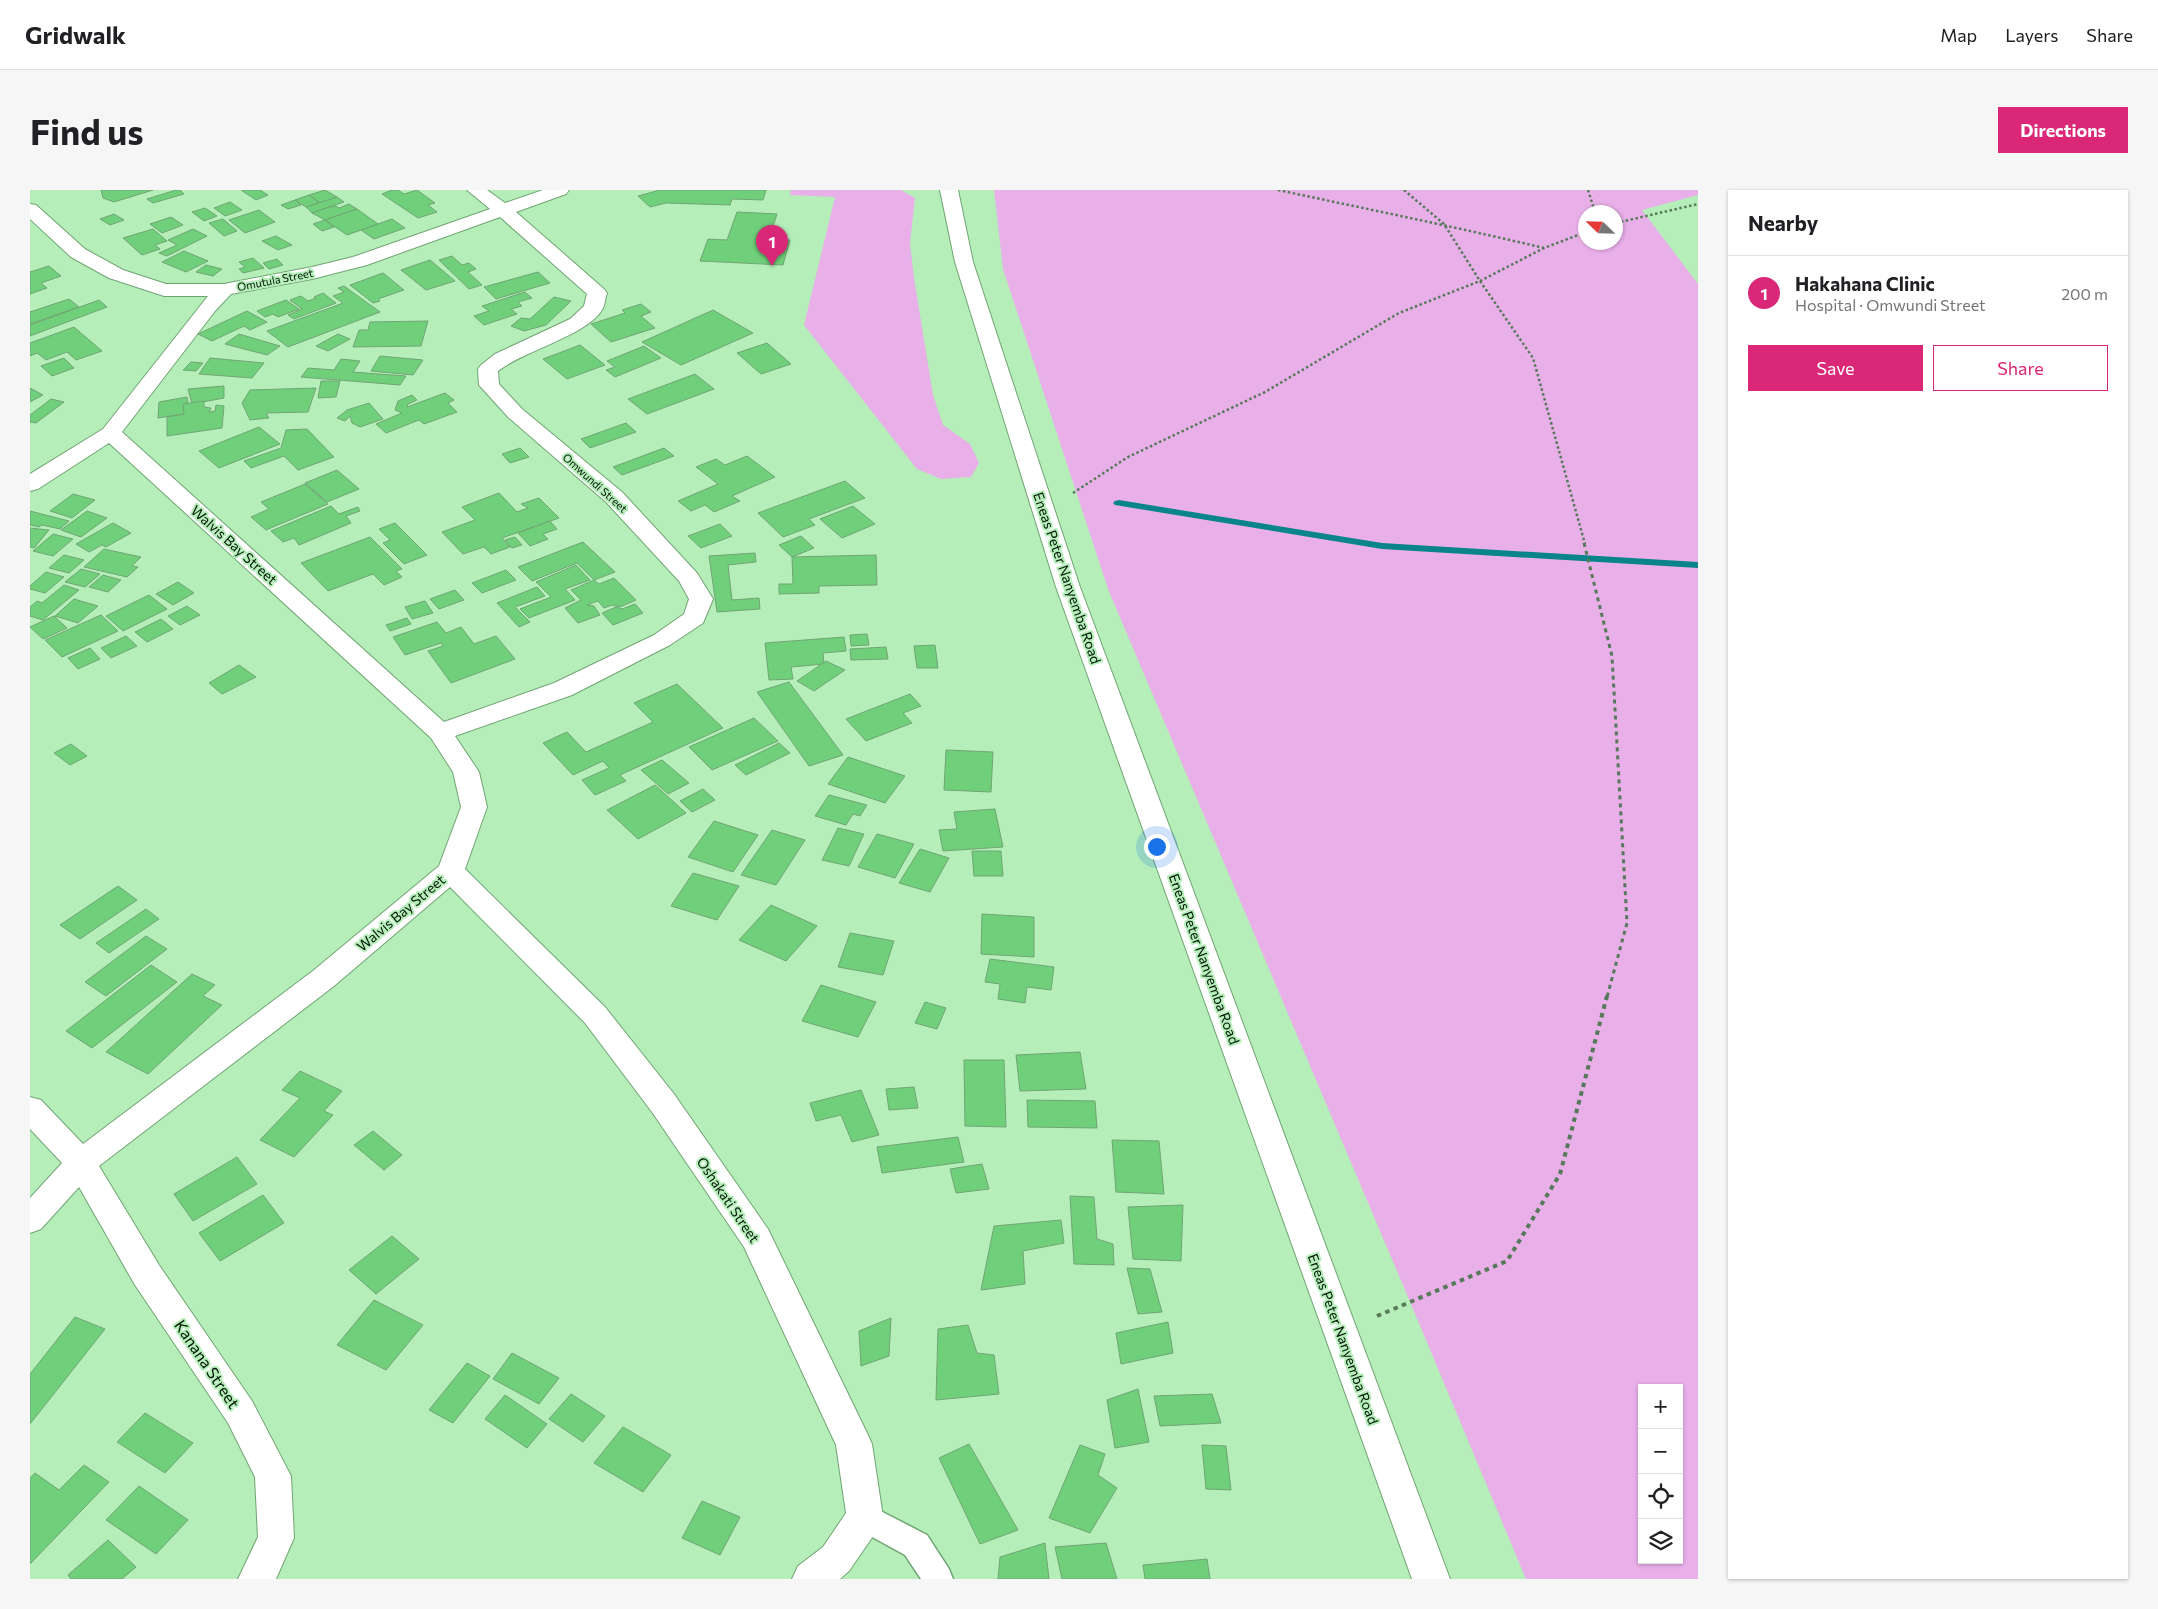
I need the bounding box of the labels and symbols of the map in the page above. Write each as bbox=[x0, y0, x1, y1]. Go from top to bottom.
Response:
north arrow bbox=[1578, 205, 1623, 250]
pin: 1 bbox=[756, 225, 788, 266]
street label: Omutula Street bbox=[236, 266, 314, 293]
street label: Omwundi Street bbox=[560, 450, 631, 515]
street label: Eneas Peter Nanyemba Road bbox=[1030, 490, 1105, 666]
street label: Walvis Bay Street bbox=[188, 502, 281, 588]
your location bbox=[1144, 834, 1170, 860]
street label: Walvis Bay Street bbox=[353, 871, 448, 954]
street label: Eneas Peter Nanyemba Road bbox=[1166, 871, 1243, 1047]
street label: Oshakati Street bbox=[694, 1154, 763, 1246]
street label: Eneas Peter Nanyemba Road bbox=[1305, 1251, 1382, 1427]
street label: Kanana Street bbox=[171, 1316, 244, 1412]

